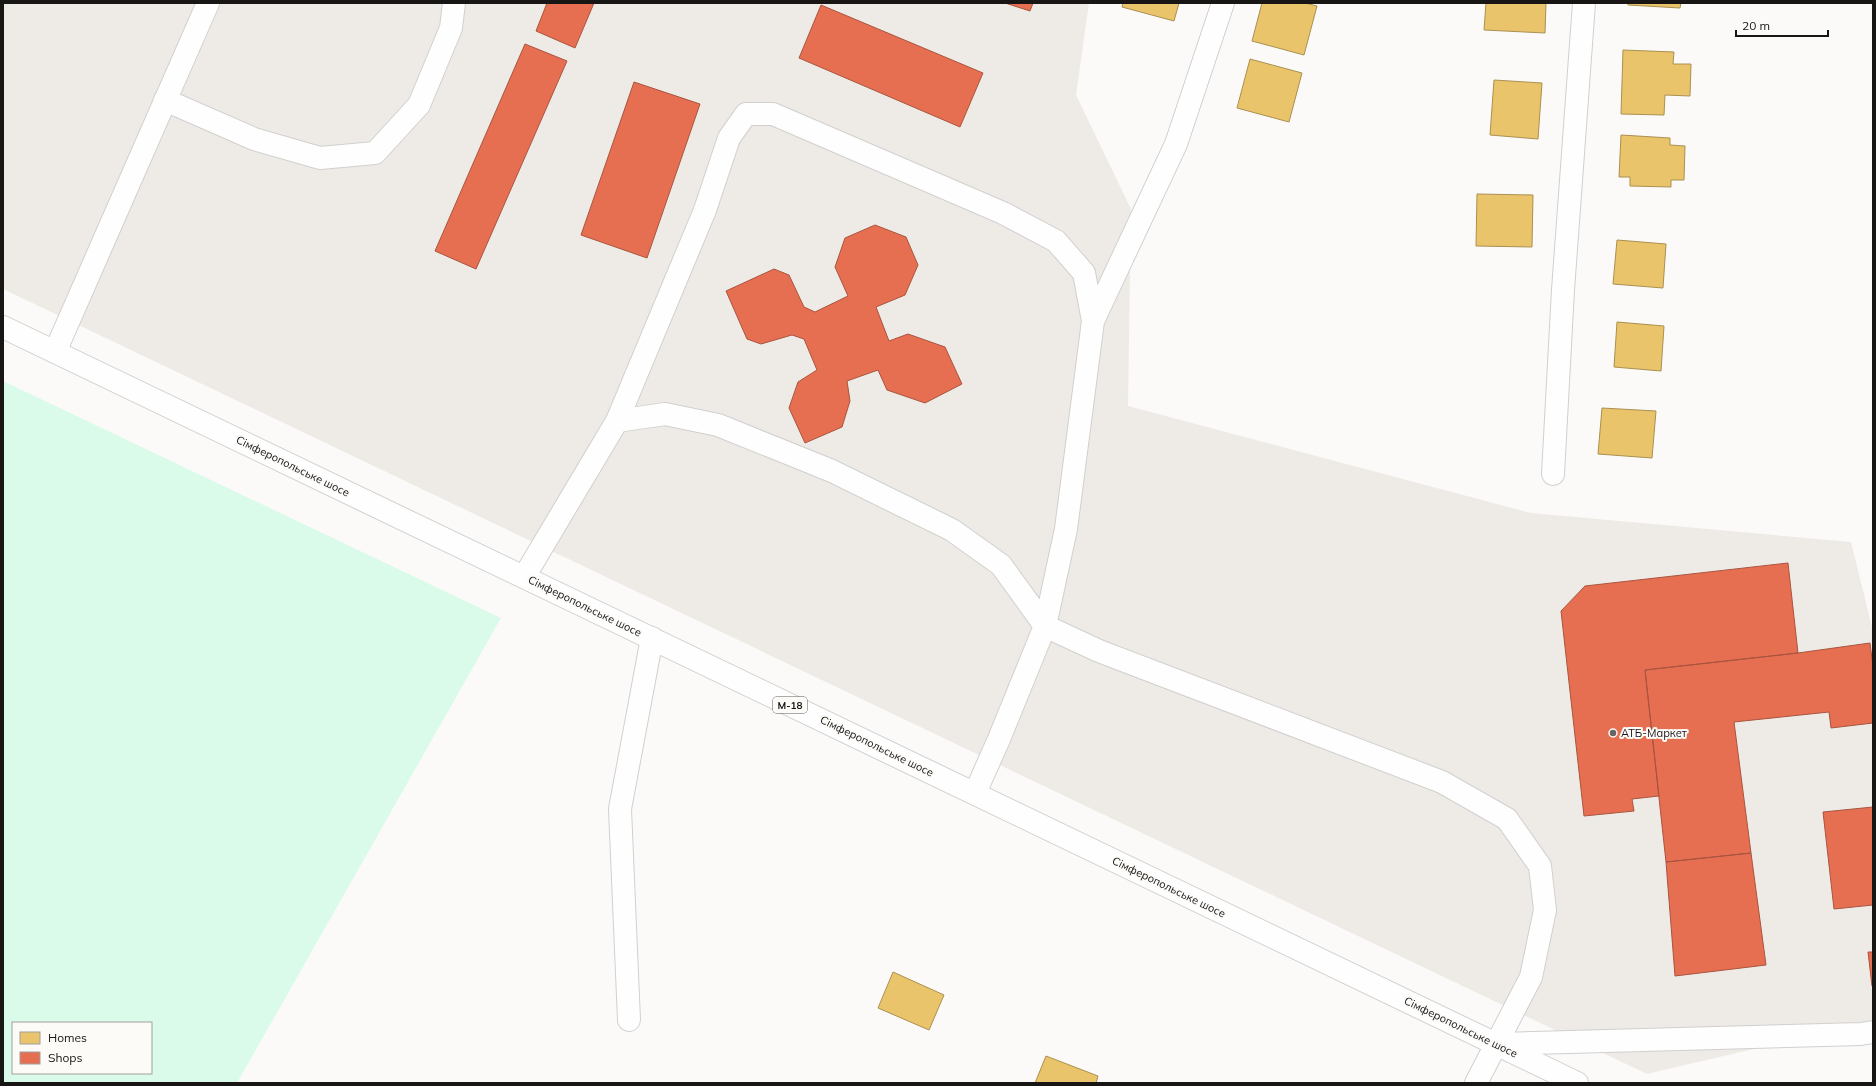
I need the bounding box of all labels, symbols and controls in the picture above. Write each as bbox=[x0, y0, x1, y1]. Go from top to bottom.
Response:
scale bar bbox=[1736, 12, 1828, 38]
text: 20 m bbox=[1742, 18, 1770, 33]
street label: Сімферопольське шосе bbox=[234, 432, 352, 500]
street label: Сімферопольське шосе bbox=[526, 572, 644, 640]
road number: М-18 bbox=[773, 697, 807, 713]
street label: Сімферопольське шосе bbox=[818, 712, 936, 780]
place label: АТБ-Маркет bbox=[1621, 726, 1687, 740]
marker: АТБ-Маркет bbox=[1608, 728, 1618, 738]
street label: Сімферопольське шосе bbox=[1110, 853, 1228, 921]
street label: Сімферопольське шосе bbox=[1402, 993, 1520, 1061]
legend bbox=[12, 1022, 152, 1074]
text: Homes bbox=[48, 1030, 87, 1045]
text: Shops bbox=[48, 1050, 83, 1065]

